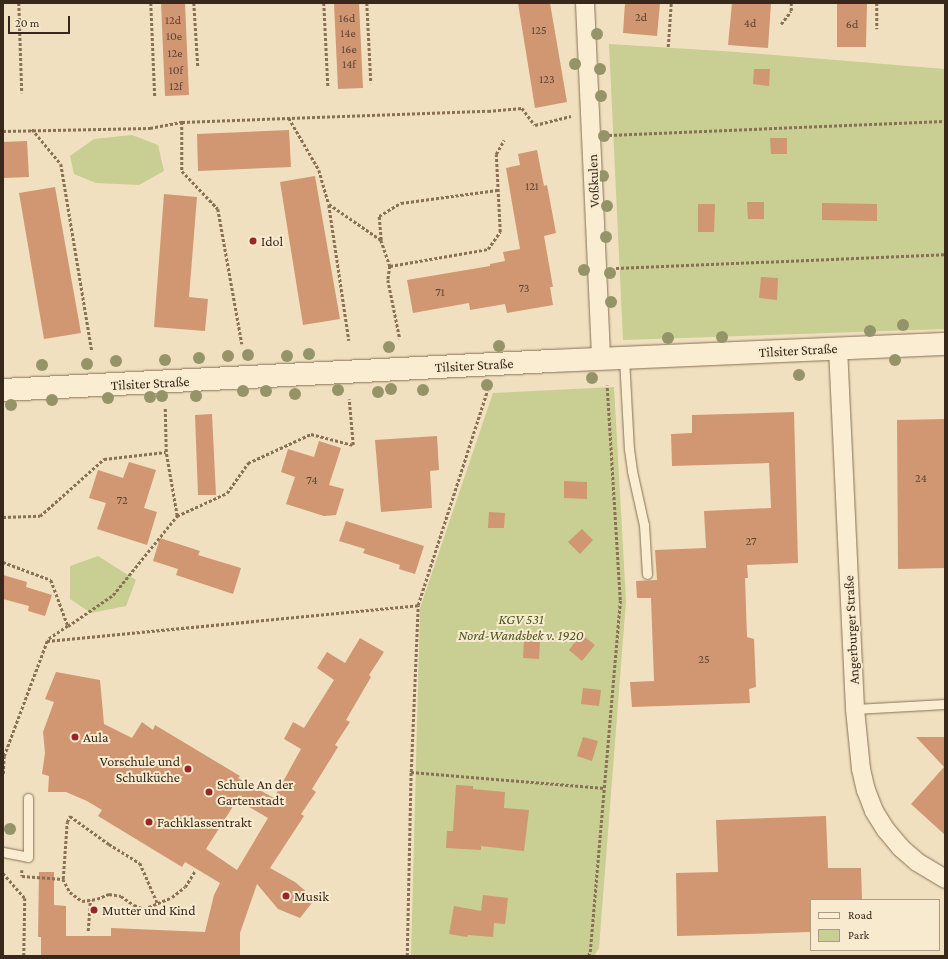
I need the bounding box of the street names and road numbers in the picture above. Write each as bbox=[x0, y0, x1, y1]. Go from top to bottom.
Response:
street label: Voßkulen bbox=[584, 154, 602, 208]
street label: Tilsiter Straße bbox=[758, 340, 838, 360]
street label: Tilsiter Straße bbox=[434, 355, 514, 375]
street label: Tilsiter Straße bbox=[110, 373, 190, 393]
street label: Angerburger Straße bbox=[840, 575, 862, 685]

